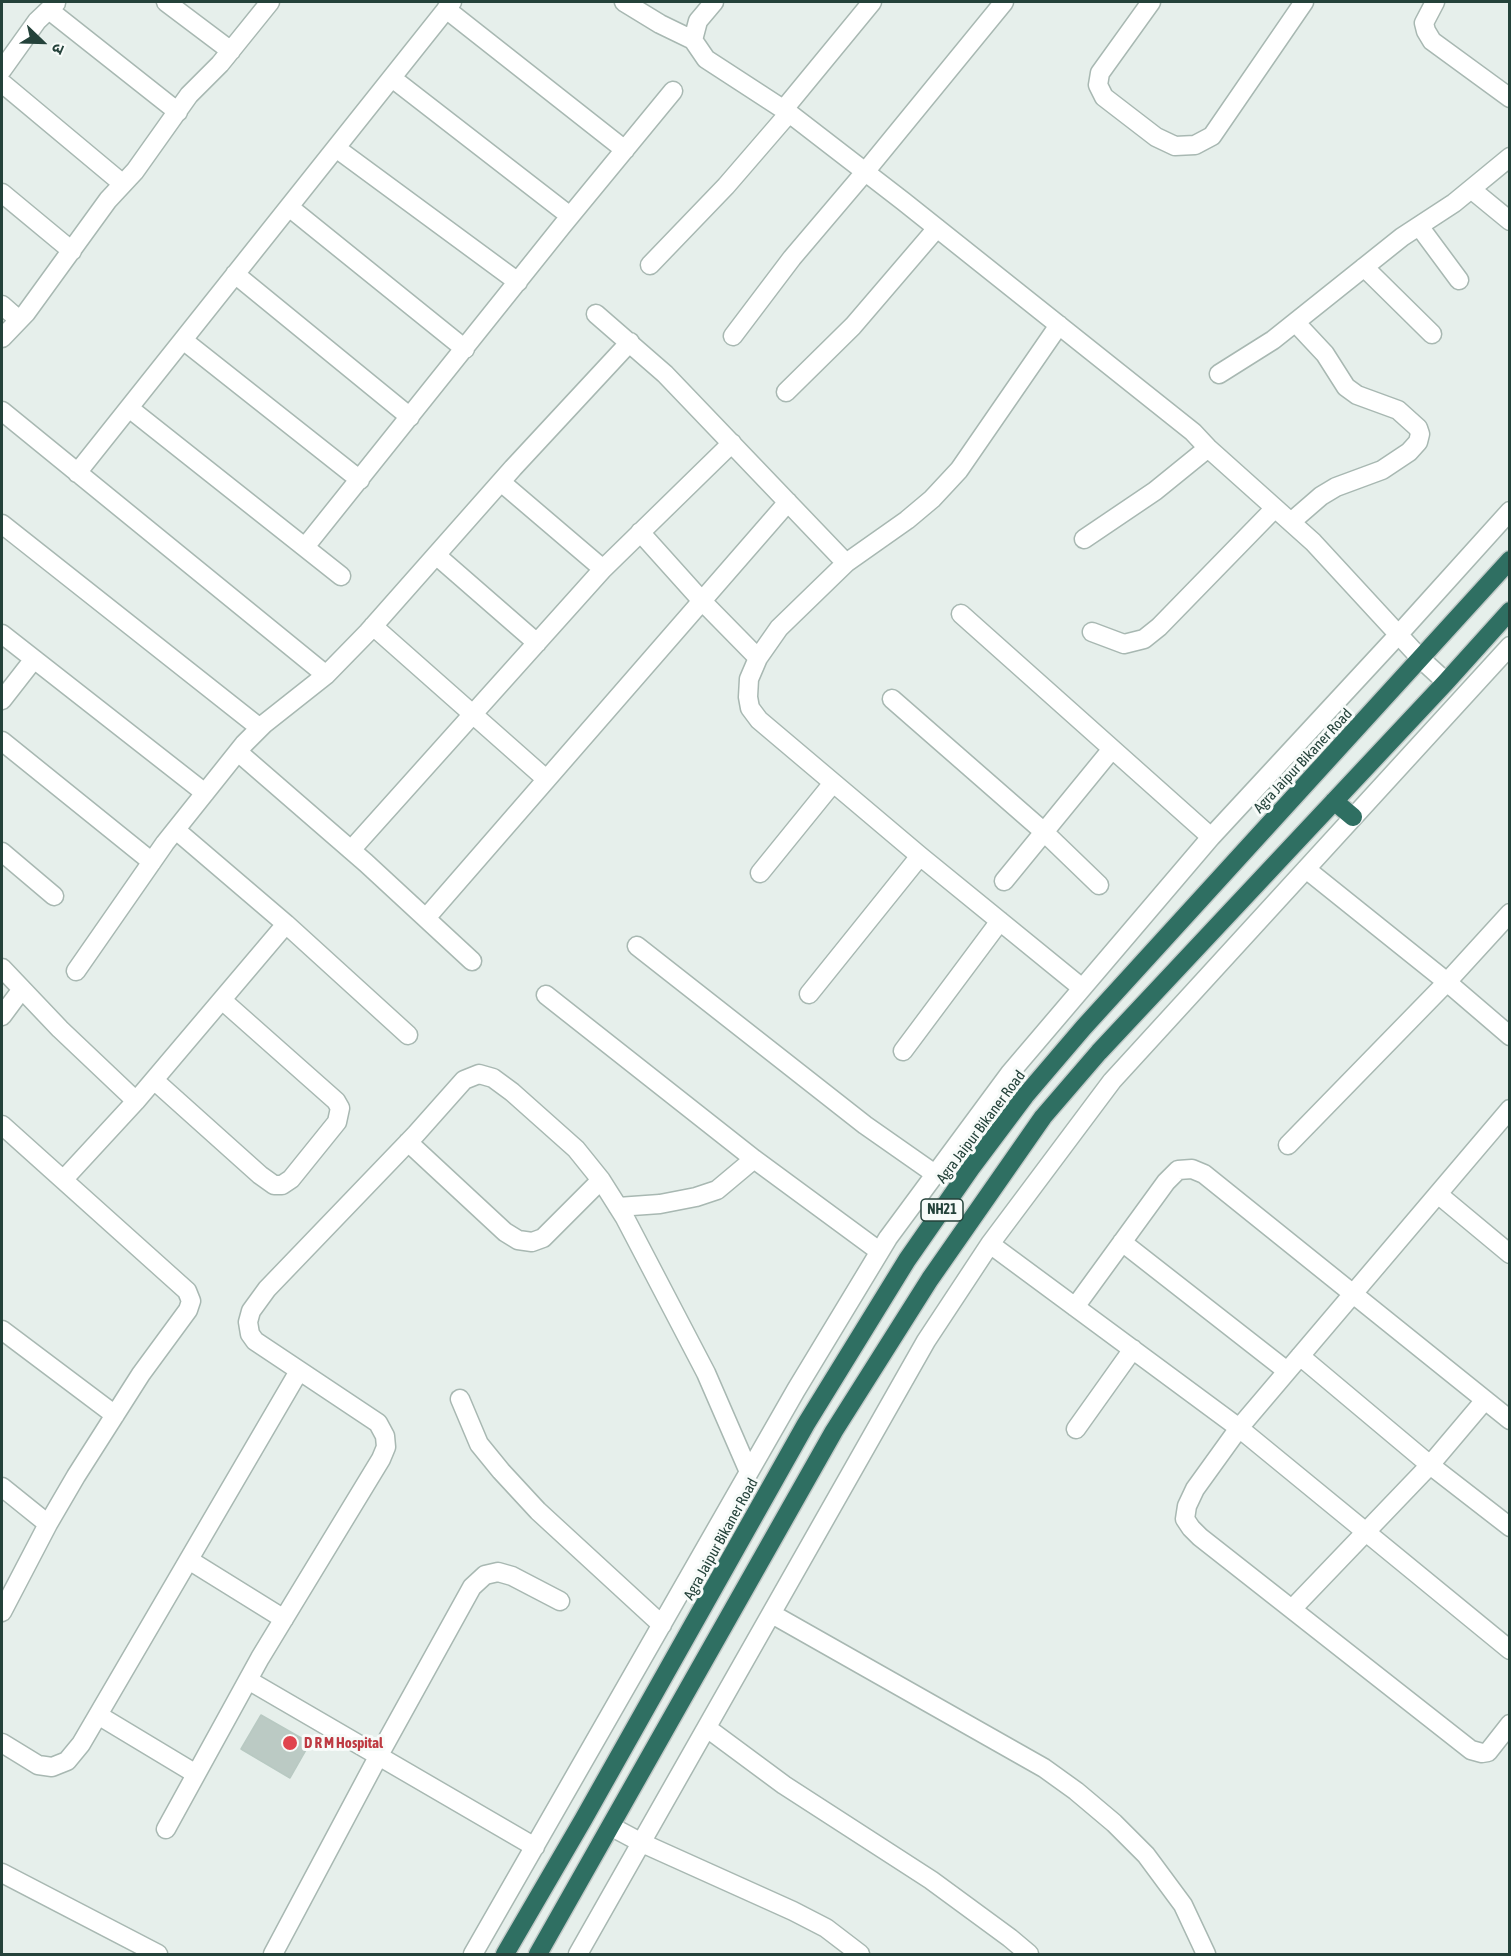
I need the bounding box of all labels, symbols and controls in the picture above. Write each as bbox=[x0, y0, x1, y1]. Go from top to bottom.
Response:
north arrow bbox=[12, 12, 72, 72]
text: उ bbox=[48, 41, 69, 57]
street label: Agra Jaipur Bikaner Road bbox=[1250, 705, 1356, 817]
street label: Agra Jaipur Bikaner Road bbox=[933, 1067, 1029, 1187]
road number: NH21 bbox=[921, 1199, 963, 1221]
street label: Agra Jaipur Bikaner Road bbox=[680, 1475, 762, 1603]
marker: D R M Hospital bbox=[281, 1734, 299, 1752]
place label: D R M Hospital bbox=[304, 1734, 383, 1752]

